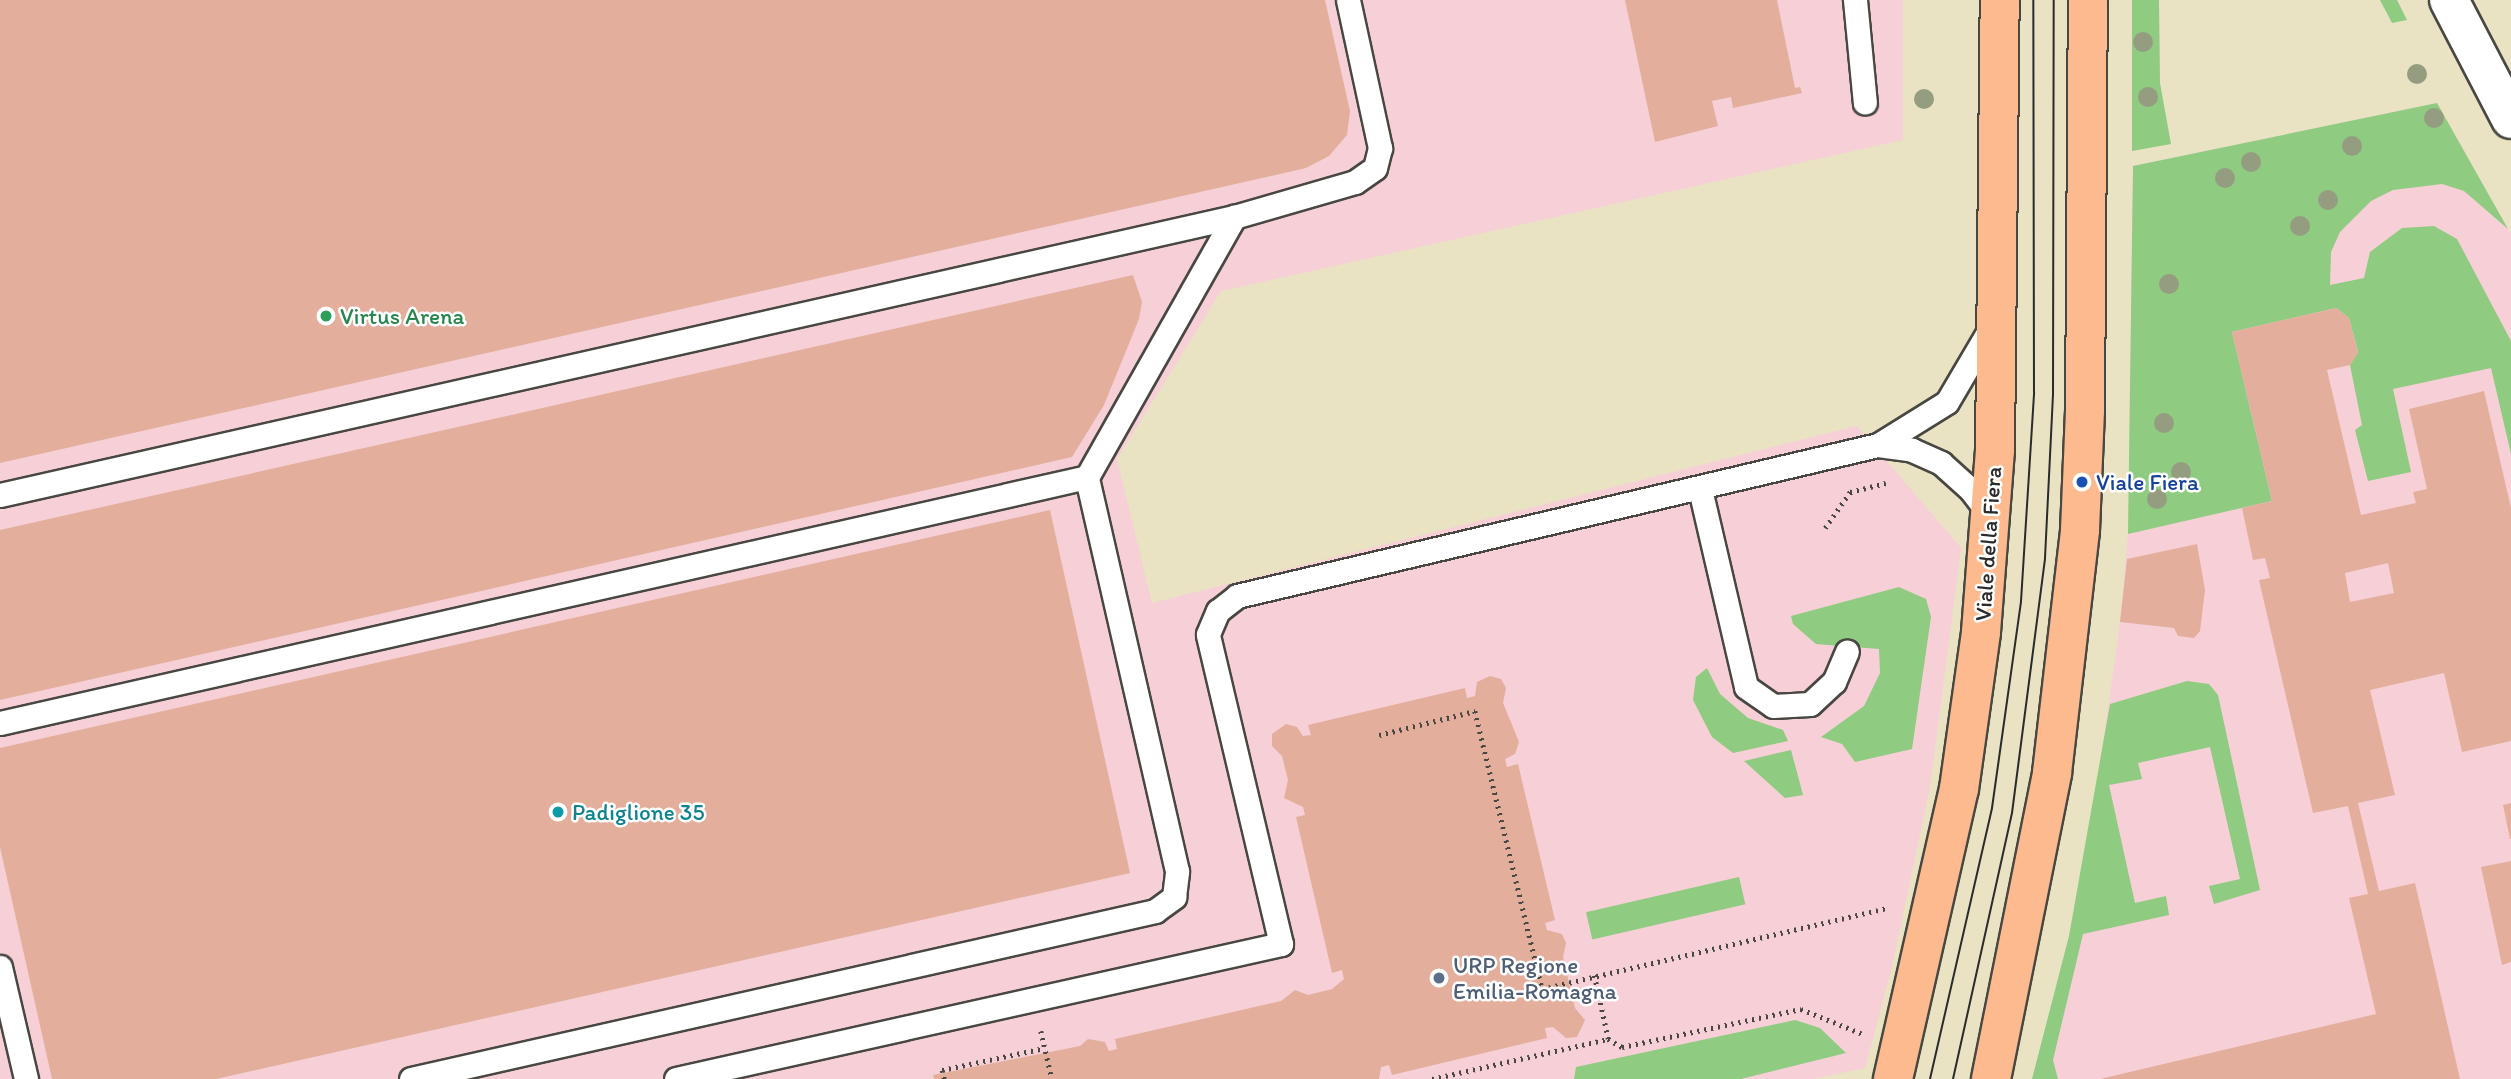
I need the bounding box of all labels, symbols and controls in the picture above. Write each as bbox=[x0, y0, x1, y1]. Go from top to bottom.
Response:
place label: Virtus Arena bbox=[340, 302, 464, 330]
marker: Virtus Arena bbox=[318, 308, 334, 324]
street label: Viale della Fiera bbox=[1969, 465, 2007, 623]
place label: Viale Fiera bbox=[2096, 468, 2199, 496]
marker: Viale Fiera bbox=[2074, 474, 2090, 490]
place label: Padiglione 35 bbox=[572, 798, 704, 826]
marker: Padiglione 35 bbox=[550, 804, 566, 820]
place label: URP Regione Emilia-Romagna bbox=[1453, 951, 1617, 1005]
marker: URP Regione Emilia-Romagna bbox=[1431, 970, 1447, 986]

